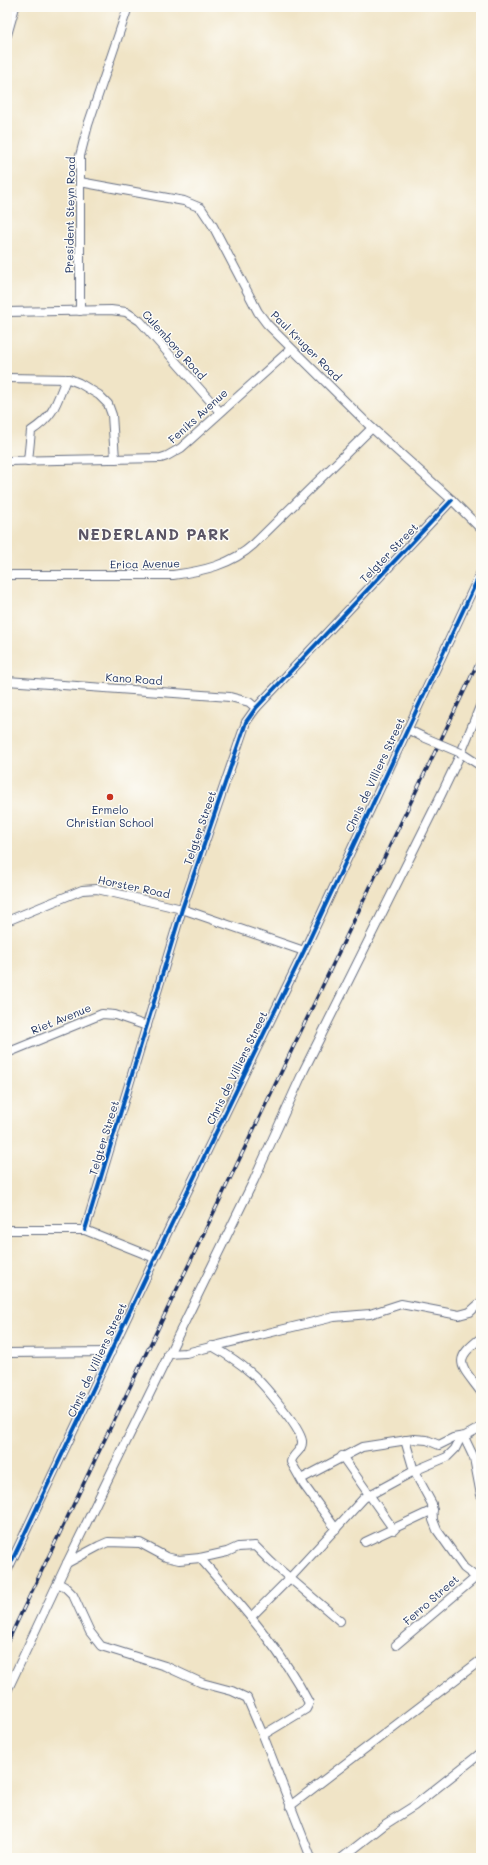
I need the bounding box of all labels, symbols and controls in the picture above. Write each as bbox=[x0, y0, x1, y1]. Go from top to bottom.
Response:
street label: President Steyn Road bbox=[61, 157, 78, 273]
street label: Culemborg Road bbox=[139, 307, 210, 383]
street label: Paul Kruger Road bbox=[268, 307, 345, 384]
street label: Feniks Avenue bbox=[165, 385, 231, 446]
street label: Telgter Street bbox=[356, 519, 421, 586]
district label: NEDERLAND PARK bbox=[78, 524, 230, 544]
street label: Erica Avenue bbox=[110, 555, 180, 572]
street label: Kano Road bbox=[105, 669, 163, 688]
street label: Chris de Villiers Street bbox=[341, 715, 408, 834]
street label: Telgter Street bbox=[180, 788, 219, 867]
marker: Ermelo Christian School bbox=[105, 792, 115, 802]
place label: Ermelo Christian School bbox=[66, 802, 154, 830]
street label: Horster Road bbox=[97, 872, 172, 901]
street label: Riet Avenue bbox=[28, 1000, 93, 1037]
street label: Chris de Villiers Street bbox=[202, 1008, 271, 1127]
street label: Telgter Street bbox=[85, 1098, 122, 1177]
street label: Chris de Villiers Street bbox=[63, 1300, 130, 1419]
street label: Ferro Street bbox=[400, 1571, 462, 1628]

